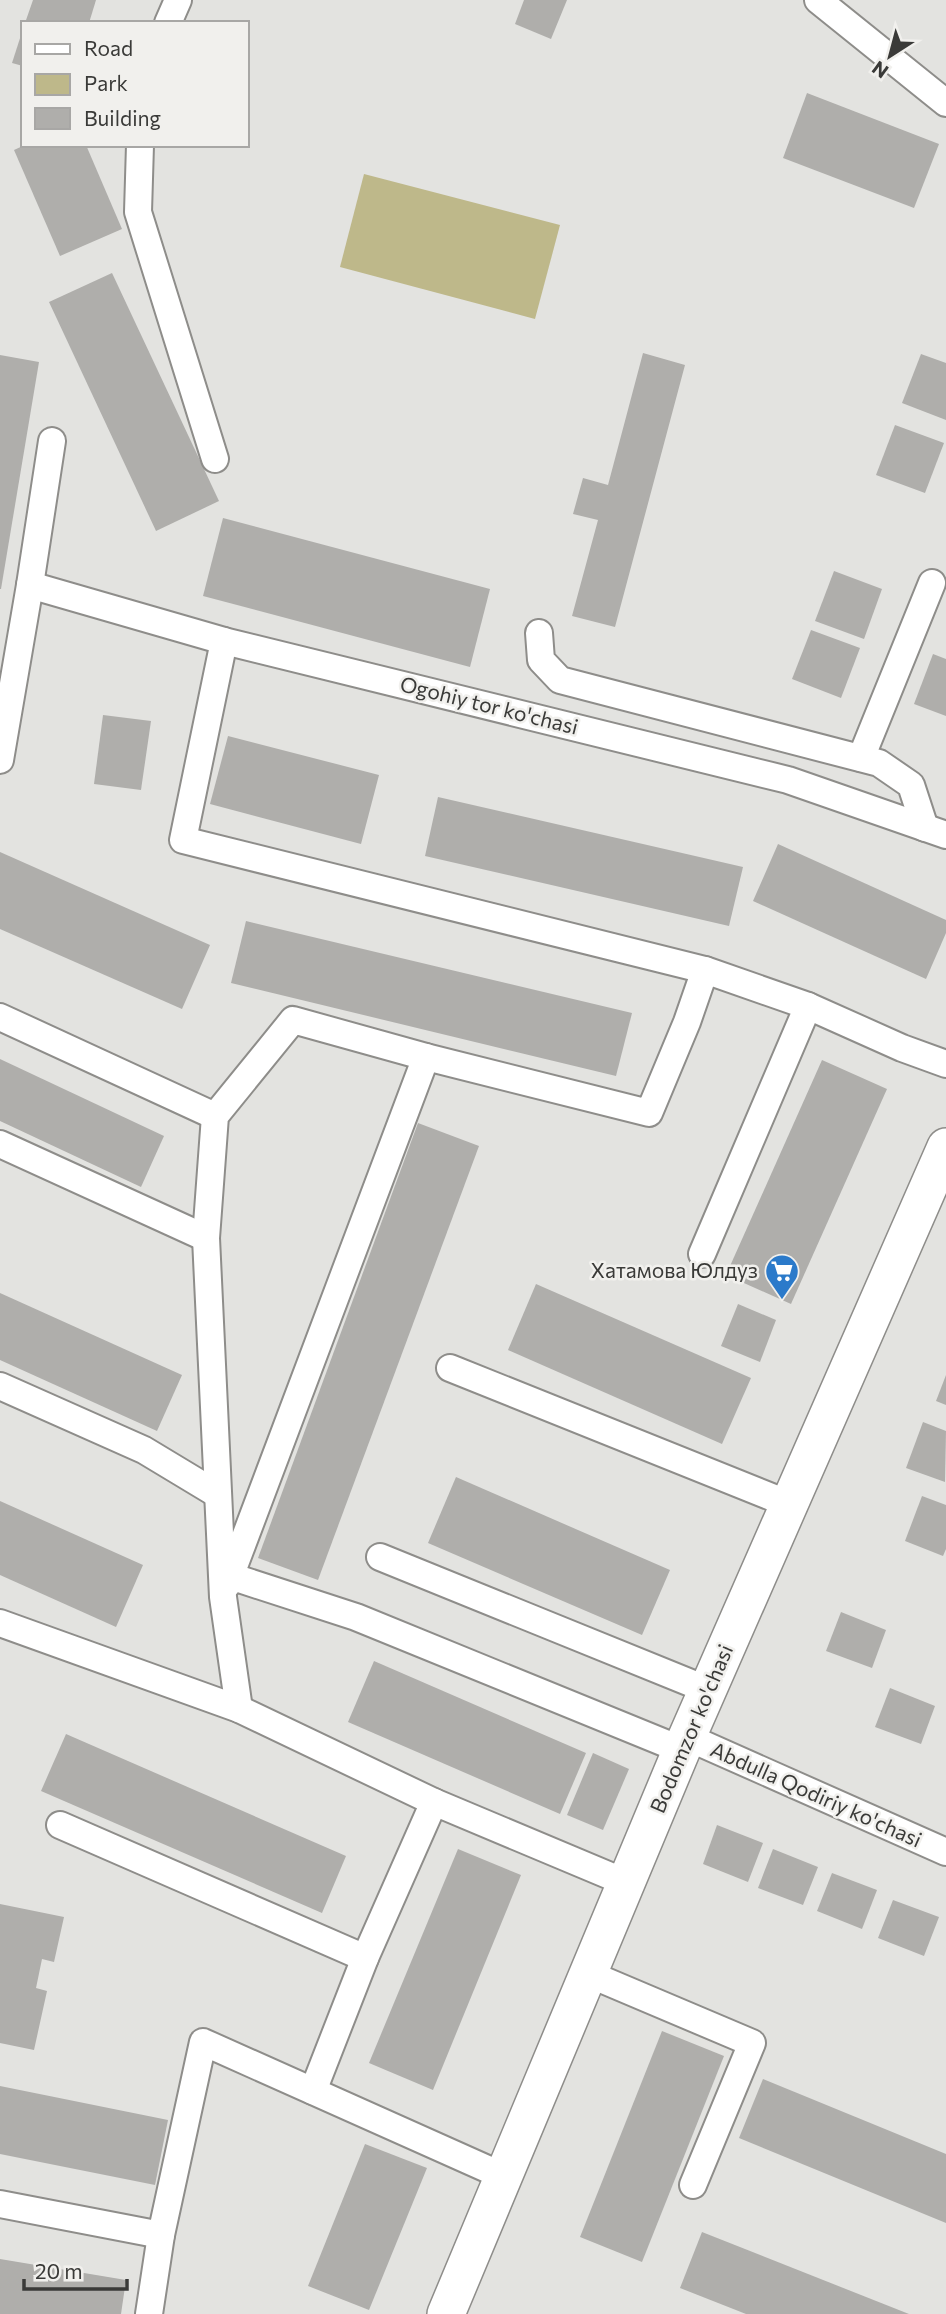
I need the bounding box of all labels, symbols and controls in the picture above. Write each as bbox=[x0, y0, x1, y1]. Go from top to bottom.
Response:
legend bbox=[21, 21, 248, 147]
north arrow bbox=[855, 21, 925, 91]
text: Road bbox=[84, 35, 133, 60]
text: N bbox=[867, 57, 892, 84]
text: Park bbox=[84, 70, 128, 95]
text: Building bbox=[84, 105, 161, 130]
street label: Ogohiy tor ko'chasi bbox=[398, 670, 581, 739]
supermarket icon: Хатамова Юлдуз bbox=[763, 1252, 801, 1301]
place label: Хатамова Юлдуз bbox=[591, 1257, 758, 1282]
street label: Bodomzor ko'chasi bbox=[644, 1640, 737, 1816]
street label: Abdulla Qodiriy ko'chasi bbox=[707, 1736, 926, 1851]
scale bar bbox=[24, 2248, 128, 2292]
text: 20 m bbox=[35, 2258, 83, 2283]

